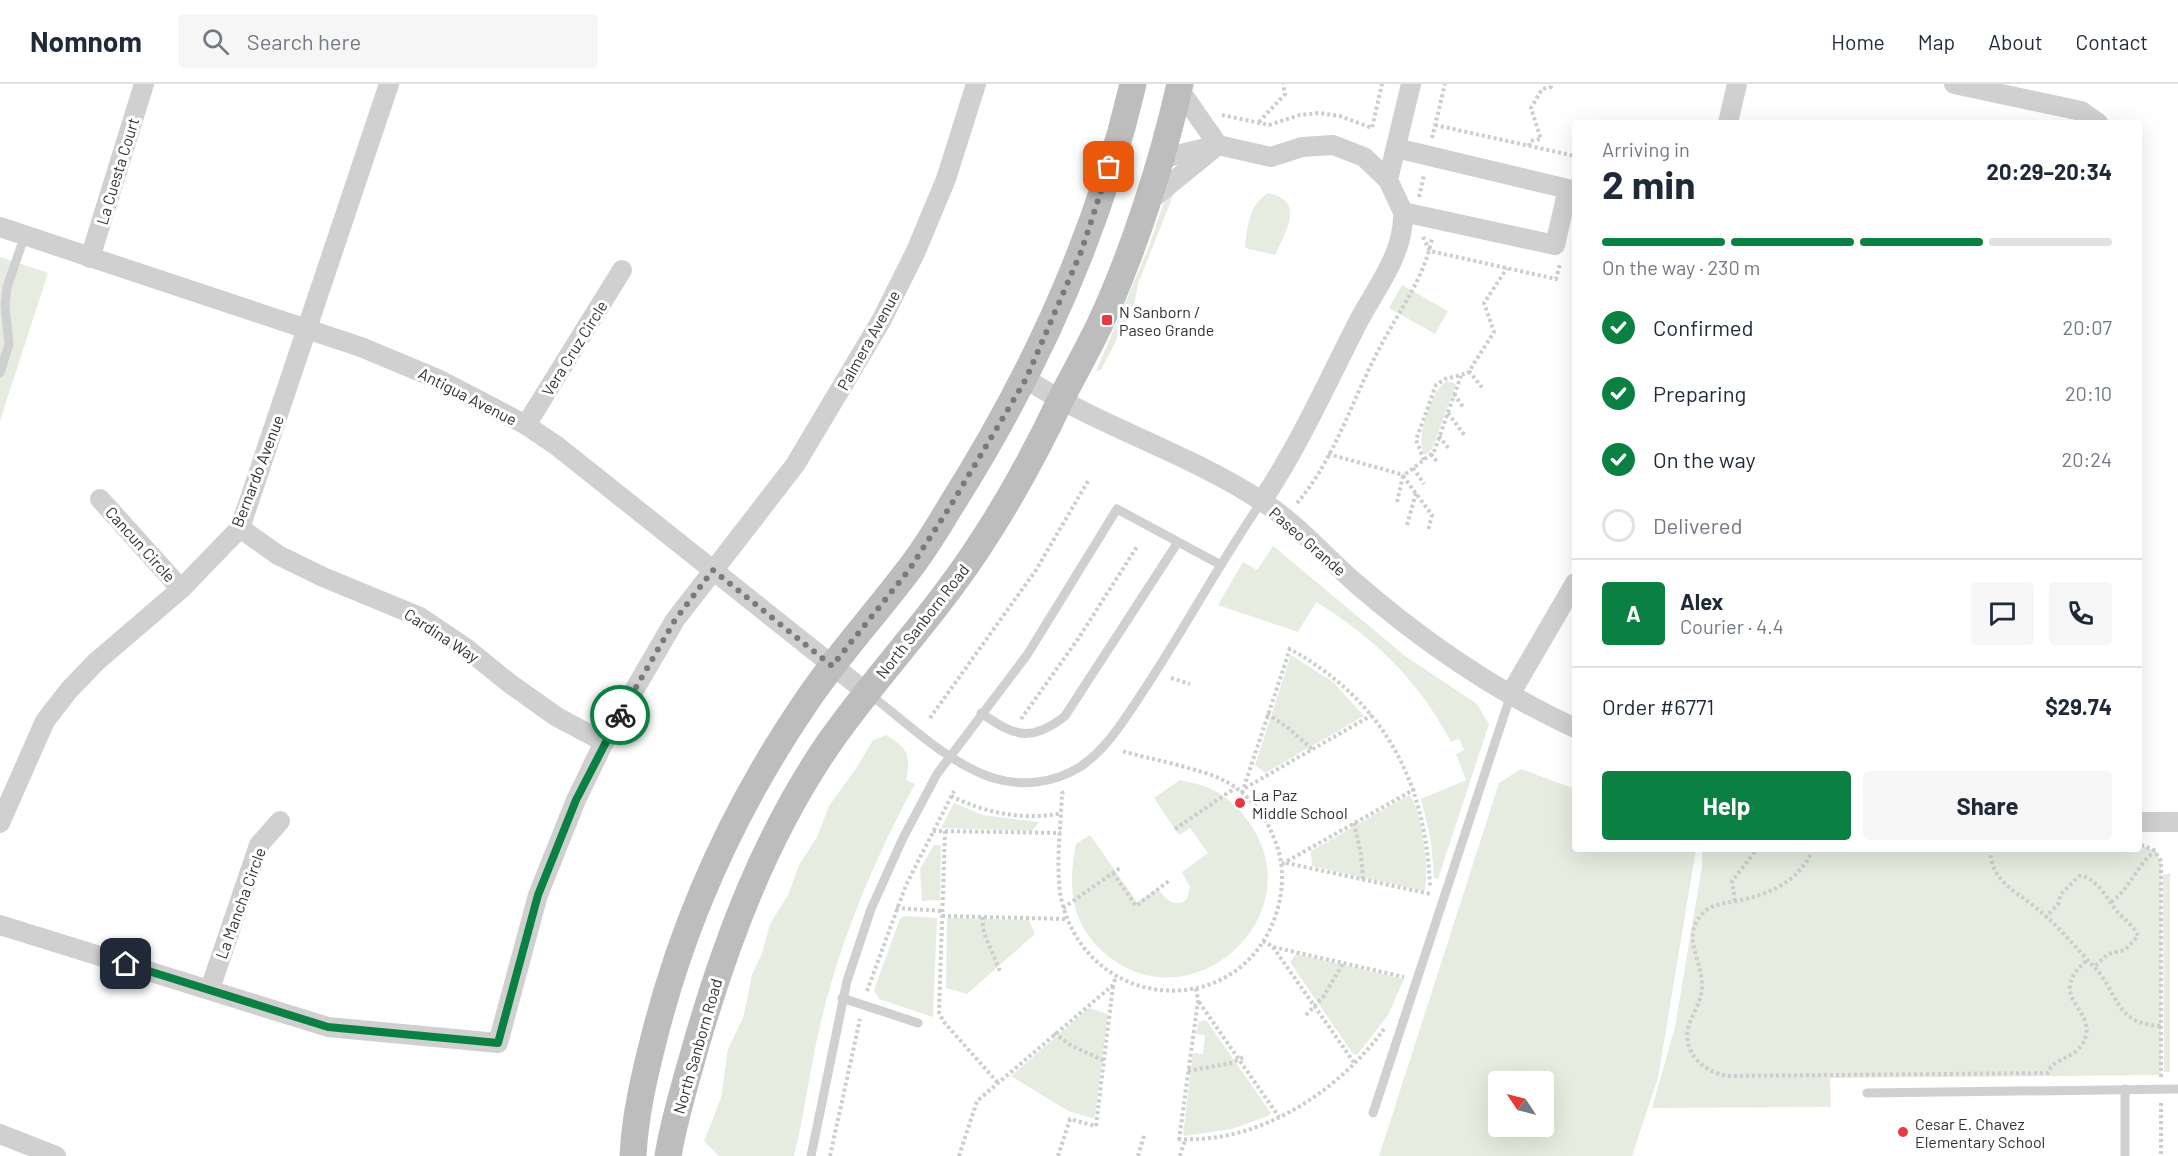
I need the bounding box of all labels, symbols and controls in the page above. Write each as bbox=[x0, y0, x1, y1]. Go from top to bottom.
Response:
search box bbox=[178, 14, 598, 68]
text: Nomnom bbox=[30, 24, 142, 58]
icon: search bbox=[199, 25, 232, 58]
text: Search here bbox=[247, 28, 361, 54]
text: Home bbox=[1831, 29, 1885, 54]
text: Map bbox=[1918, 29, 1955, 54]
text: About bbox=[1988, 29, 2043, 54]
text: Contact bbox=[2076, 29, 2148, 54]
street label: La Cuesta Court bbox=[92, 115, 142, 227]
text: Arriving in bbox=[1602, 137, 1690, 161]
pin bbox=[1083, 141, 1134, 192]
icon: bag bbox=[1092, 150, 1125, 183]
text: 20:29–20:34 bbox=[1987, 158, 2112, 184]
text: 2 min bbox=[1602, 160, 1695, 207]
text: On the way · 230 m bbox=[1602, 255, 1760, 279]
street label: Palmera Avenue bbox=[833, 287, 903, 393]
street label: Vera Cruz Circle bbox=[537, 297, 611, 399]
place label: N Sanborn / Paseo Grande bbox=[1119, 302, 1214, 339]
icon: check bbox=[1602, 311, 1635, 344]
marker: N Sanborn / Paseo Grande bbox=[1100, 313, 1114, 327]
text: Confirmed bbox=[1653, 314, 1753, 340]
text: 20:07 bbox=[2062, 315, 2112, 339]
street label: Antigua Avenue bbox=[416, 363, 520, 429]
icon: check bbox=[1602, 377, 1635, 410]
text: Preparing bbox=[1653, 380, 1746, 406]
text: 20:10 bbox=[2065, 381, 2112, 405]
street label: Bernardo Avenue bbox=[227, 412, 287, 530]
icon: check bbox=[1602, 443, 1635, 476]
text: On the way bbox=[1653, 446, 1756, 472]
text: 20:24 bbox=[2061, 447, 2112, 471]
street label: Cancun Circle bbox=[102, 502, 180, 586]
street label: Paseo Grande bbox=[1266, 503, 1350, 579]
text: Delivered bbox=[1653, 512, 1742, 538]
street label: North Sanborn Road bbox=[872, 560, 972, 682]
button: chat bbox=[1971, 582, 2034, 645]
button: phone bbox=[2049, 582, 2112, 645]
text: Alex bbox=[1680, 588, 1723, 614]
text: A bbox=[1626, 600, 1641, 626]
street label: Cardina Way bbox=[401, 604, 483, 666]
text: Courier · 4.4 bbox=[1680, 614, 1784, 638]
courier bbox=[590, 685, 650, 745]
text: Order #6771 bbox=[1602, 693, 1714, 719]
text: $29.74 bbox=[2045, 693, 2112, 719]
icon: bike bbox=[604, 699, 637, 732]
button: Help bbox=[1602, 771, 1851, 840]
button: Share bbox=[1863, 771, 2112, 840]
place label: La Paz Middle School bbox=[1252, 785, 1348, 822]
marker: La Paz Middle School bbox=[1233, 796, 1247, 810]
street label: La Mancha Circle bbox=[211, 845, 269, 961]
pin bbox=[100, 938, 151, 989]
icon: home bbox=[109, 947, 142, 980]
street label: North Sanborn Road bbox=[669, 976, 725, 1116]
north arrow bbox=[1488, 1071, 1554, 1137]
map controls bbox=[1488, 1071, 1554, 1137]
place label: Cesar E. Chavez Elementary School bbox=[1915, 1114, 2045, 1151]
marker: Cesar E. Chavez Elementary School bbox=[1896, 1125, 1910, 1139]

